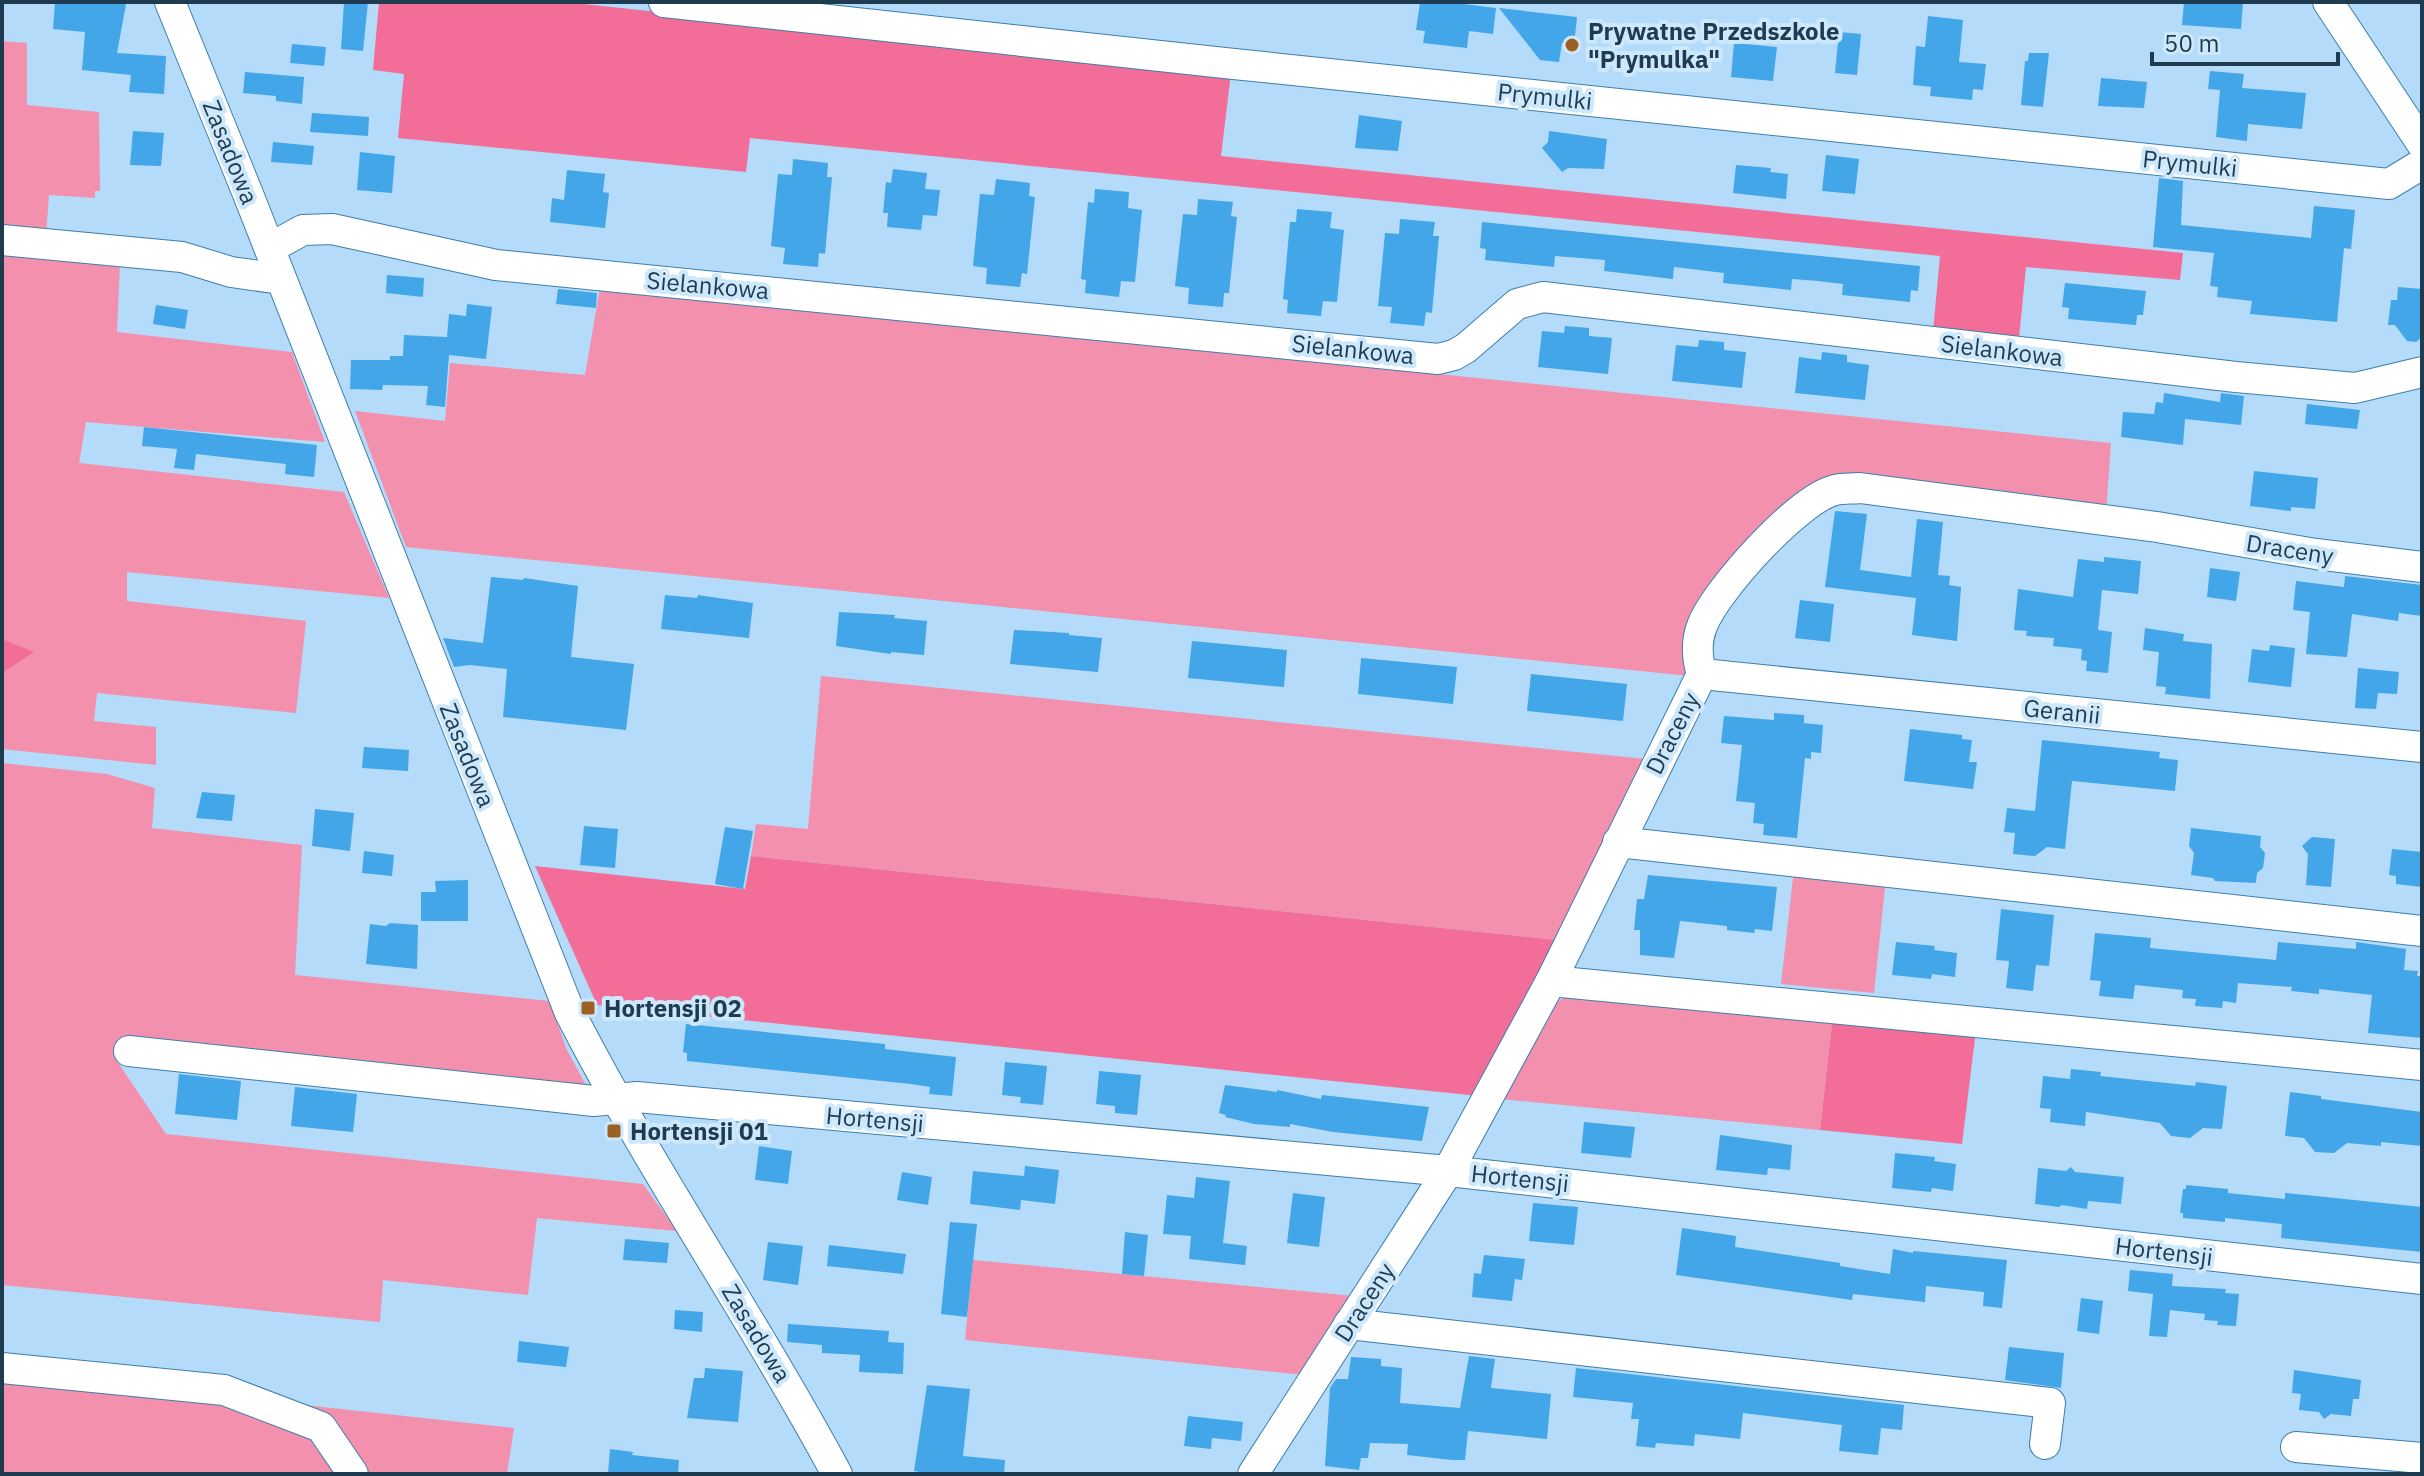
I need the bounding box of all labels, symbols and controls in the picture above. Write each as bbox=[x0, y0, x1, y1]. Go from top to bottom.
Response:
place label: Prywatne Przedszkole "Prymulka" bbox=[1588, 15, 1839, 75]
scale bar bbox=[2152, 16, 2338, 66]
text: 50 m bbox=[2164, 27, 2219, 59]
marker: Prywatne Przedszkole "Prymulka" bbox=[1563, 36, 1581, 54]
street label: Prymulki bbox=[1496, 75, 1594, 117]
street label: Zasadowa bbox=[196, 95, 266, 209]
street label: Prymulki bbox=[2141, 142, 2239, 184]
street label: Sielankowa bbox=[645, 264, 771, 306]
street label: Sielankowa bbox=[1290, 327, 1416, 371]
street label: Sielankowa bbox=[1939, 327, 2065, 373]
street label: Draceny bbox=[2244, 526, 2336, 572]
street label: Draceny bbox=[1638, 686, 1706, 780]
street label: Geranii bbox=[2022, 691, 2102, 731]
street label: Zasadowa bbox=[433, 698, 503, 812]
place label: Hortensji 02 bbox=[604, 992, 742, 1024]
marker: Hortensji 02 bbox=[579, 999, 597, 1017]
street label: Hortensji bbox=[825, 1099, 925, 1139]
place label: Hortensji 01 bbox=[630, 1115, 768, 1147]
marker: Hortensji 01 bbox=[605, 1122, 623, 1140]
street label: Hortensji bbox=[1470, 1157, 1570, 1199]
street label: Hortensji bbox=[2113, 1229, 2215, 1273]
street label: Draceny bbox=[1327, 1256, 1401, 1348]
street label: Zasadowa bbox=[715, 1278, 799, 1388]

